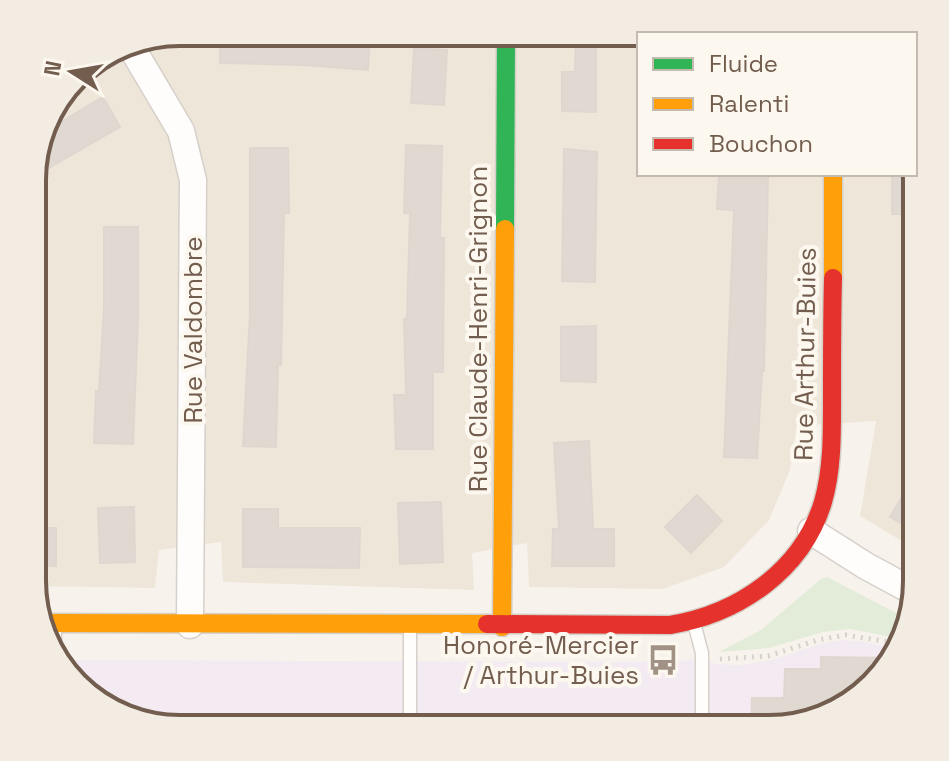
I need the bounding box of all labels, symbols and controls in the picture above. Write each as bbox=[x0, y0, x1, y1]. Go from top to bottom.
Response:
north arrow bbox=[32, 32, 112, 112]
legend bbox=[637, 32, 917, 176]
text: Fluide bbox=[709, 48, 778, 79]
text: N bbox=[37, 58, 68, 78]
text: Ralenti bbox=[709, 88, 789, 119]
text: Bouchon bbox=[709, 128, 813, 159]
street label: Rue Claude-Henri-Grignon bbox=[461, 166, 495, 492]
street label: Rue Valdombre bbox=[176, 236, 210, 424]
street label: Rue Arthur-Buies bbox=[786, 247, 824, 461]
place label: Honoré-Mercier / Arthur-Buies bbox=[443, 628, 639, 692]
bus stop icon: Honoré-Mercier / Arthur-Buies bbox=[646, 643, 680, 677]

